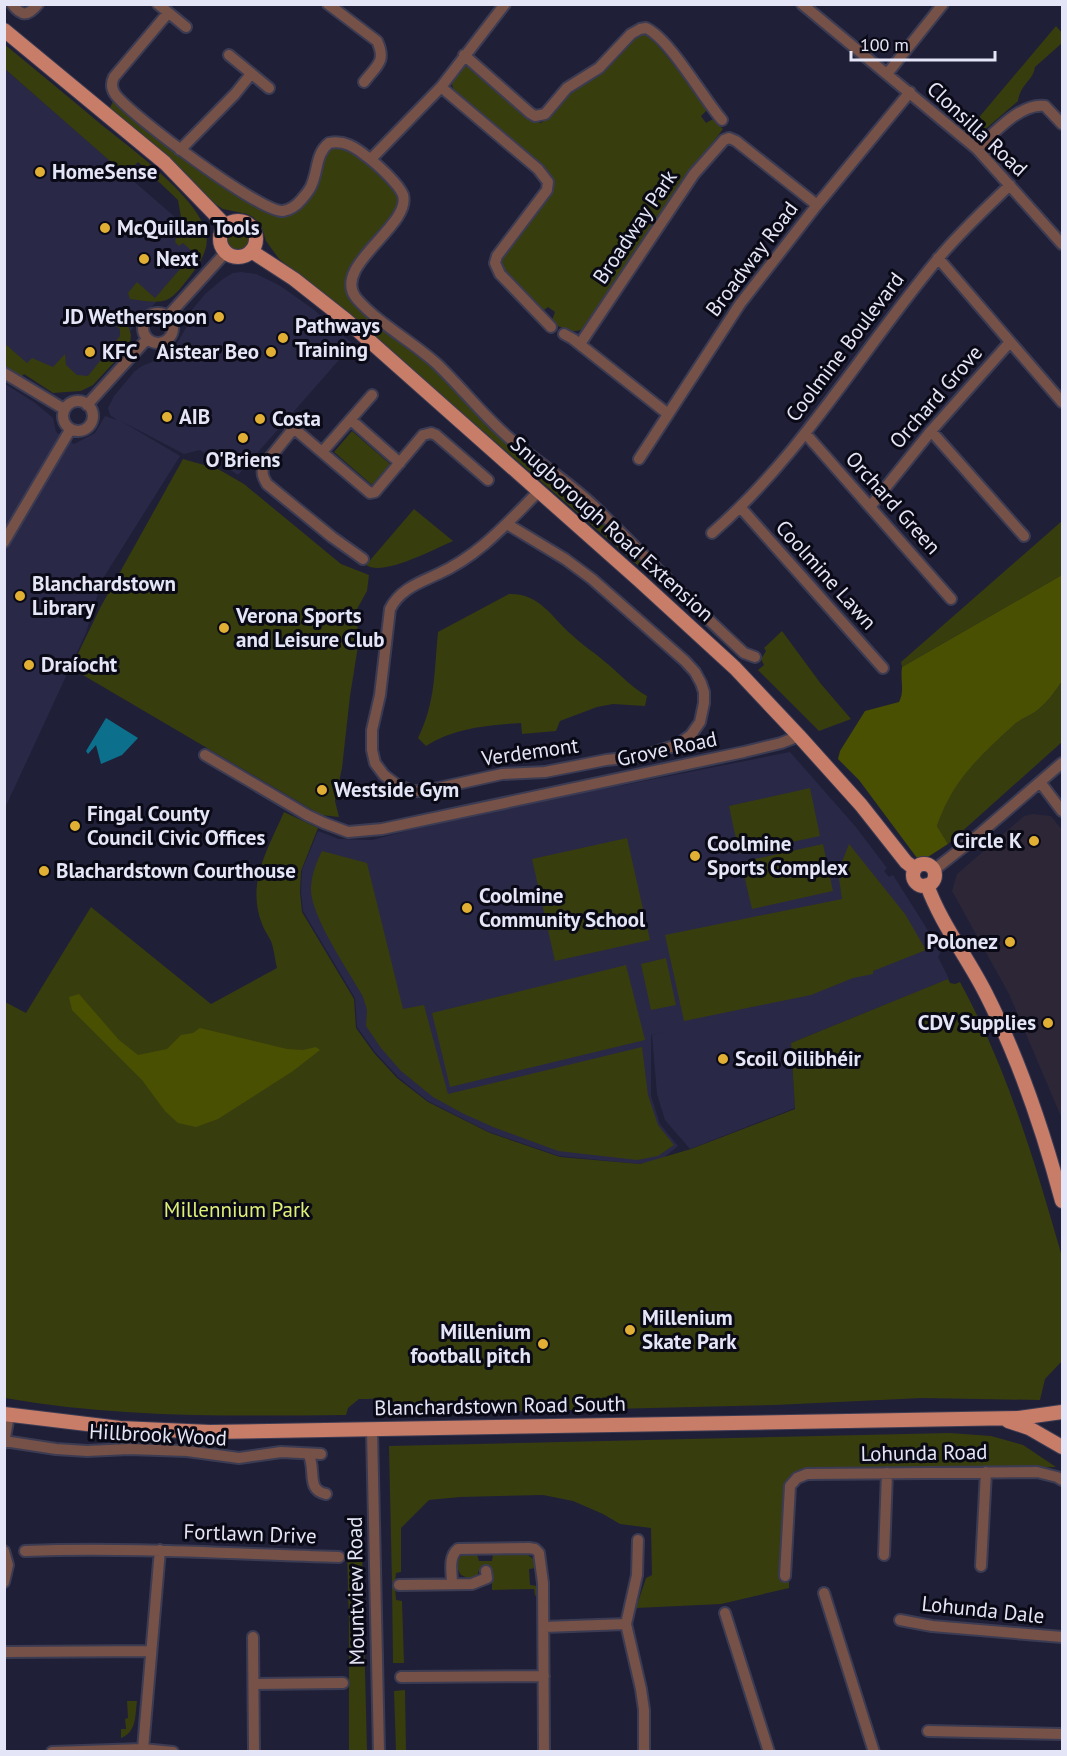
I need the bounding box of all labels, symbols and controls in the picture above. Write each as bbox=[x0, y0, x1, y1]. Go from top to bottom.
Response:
scale bar bbox=[851, 24, 995, 62]
text: 100 m bbox=[860, 33, 909, 56]
street label: Clonsilla Road bbox=[921, 75, 1033, 182]
place label: HomeSense bbox=[52, 158, 157, 185]
marker: HomeSense bbox=[33, 165, 47, 179]
street label: Broadway Park bbox=[587, 165, 683, 289]
street label: Broadway Road bbox=[699, 196, 804, 322]
place label: McQuillan Tools bbox=[117, 214, 260, 241]
marker: McQuillan Tools bbox=[98, 221, 112, 235]
place label: Next bbox=[156, 245, 199, 272]
marker: Next bbox=[137, 252, 151, 266]
street label: Coolmine Boulevard bbox=[780, 266, 910, 427]
place label: JD Wetherspoon bbox=[62, 303, 207, 330]
marker: JD Wetherspoon bbox=[212, 310, 226, 324]
place label: Pathways Training bbox=[295, 312, 380, 363]
marker: Pathways Training bbox=[276, 331, 290, 345]
place label: KFC bbox=[102, 338, 138, 365]
place label: Aistear Beo bbox=[157, 338, 259, 365]
street label: Orchard Grove bbox=[883, 339, 988, 454]
marker: KFC bbox=[83, 345, 97, 359]
marker: Aistear Beo bbox=[264, 345, 278, 359]
place label: AIB bbox=[179, 403, 210, 430]
place label: Costa bbox=[272, 405, 321, 432]
marker: AIB bbox=[160, 410, 174, 424]
marker: Costa bbox=[253, 412, 267, 426]
street label: Snugborough Road Extension bbox=[505, 430, 720, 627]
marker: O'Briens bbox=[236, 431, 250, 445]
place label: O'Briens bbox=[206, 446, 281, 473]
street label: Orchard Green bbox=[840, 446, 947, 560]
street label: Coolmine Lawn bbox=[770, 514, 883, 635]
place label: Blanchardstown Library bbox=[32, 570, 176, 621]
marker: Blanchardstown Library bbox=[13, 589, 27, 603]
place label: Verona Sports and Leisure Club bbox=[235, 602, 385, 653]
marker: Verona Sports and Leisure Club bbox=[217, 621, 231, 635]
place label: Draíocht bbox=[41, 651, 118, 678]
marker: Draíocht bbox=[22, 658, 36, 672]
street label: Grove Road bbox=[614, 725, 719, 772]
street label: Verdemont bbox=[479, 731, 580, 772]
place label: Westside Gym bbox=[334, 776, 459, 803]
marker: Westside Gym bbox=[315, 783, 329, 797]
place label: Fingal County Council Civic Offices bbox=[87, 800, 265, 851]
marker: Fingal County Council Civic Offices bbox=[68, 819, 82, 833]
place label: Circle K bbox=[953, 827, 1022, 854]
place label: Coolmine Sports Complex bbox=[707, 830, 848, 881]
marker: Circle K bbox=[1027, 834, 1041, 848]
marker: Coolmine Sports Complex bbox=[688, 849, 702, 863]
place label: Blachardstown Courthouse bbox=[56, 857, 296, 884]
marker: Blachardstown Courthouse bbox=[37, 864, 51, 878]
place label: Coolmine Community School bbox=[479, 882, 646, 933]
marker: Coolmine Community School bbox=[460, 901, 474, 915]
place label: Polonez bbox=[926, 928, 998, 955]
marker: Polonez bbox=[1003, 935, 1017, 949]
place label: CDV Supplies bbox=[918, 1009, 1036, 1036]
marker: CDV Supplies bbox=[1041, 1016, 1055, 1030]
place label: Scoil Oilibhéir bbox=[735, 1045, 862, 1072]
marker: Scoil Oilibhéir bbox=[716, 1052, 730, 1066]
park label: Millennium Park bbox=[164, 1196, 310, 1223]
place label: Millenium Skate Park bbox=[642, 1304, 737, 1355]
place label: Millenium football pitch bbox=[410, 1318, 531, 1369]
marker: Millenium Skate Park bbox=[623, 1323, 637, 1337]
marker: Millenium football pitch bbox=[536, 1337, 550, 1351]
street label: Blanchardstown Road South bbox=[374, 1390, 626, 1421]
street label: Hillbrook Wood bbox=[88, 1417, 228, 1452]
street label: Lohunda Road bbox=[860, 1438, 988, 1467]
street label: Mountview Road bbox=[341, 1516, 370, 1666]
street label: Fortlawn Drive bbox=[183, 1518, 317, 1549]
street label: Lohunda Dale bbox=[920, 1590, 1046, 1629]

